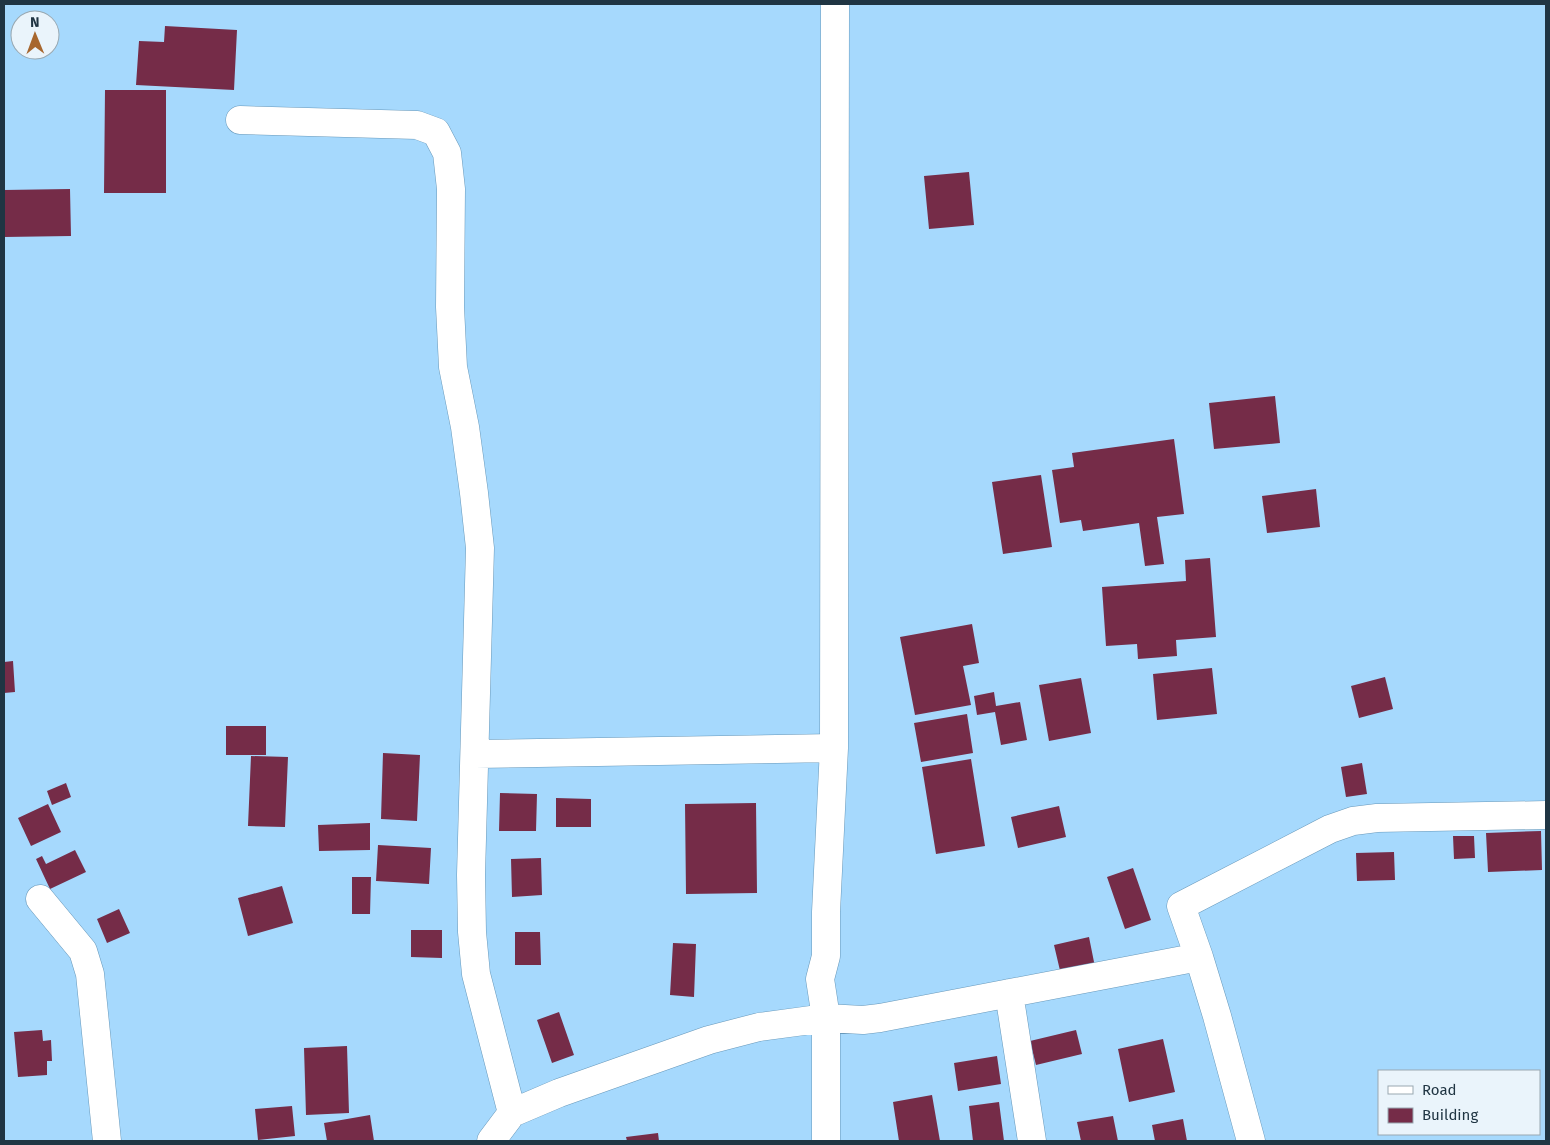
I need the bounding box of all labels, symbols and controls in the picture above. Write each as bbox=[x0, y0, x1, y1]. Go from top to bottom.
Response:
north arrow bbox=[10, 10, 60, 60]
text: N bbox=[30, 14, 40, 31]
legend bbox=[1378, 1070, 1540, 1135]
text: Road bbox=[1422, 1081, 1457, 1099]
text: Building bbox=[1422, 1106, 1478, 1124]

